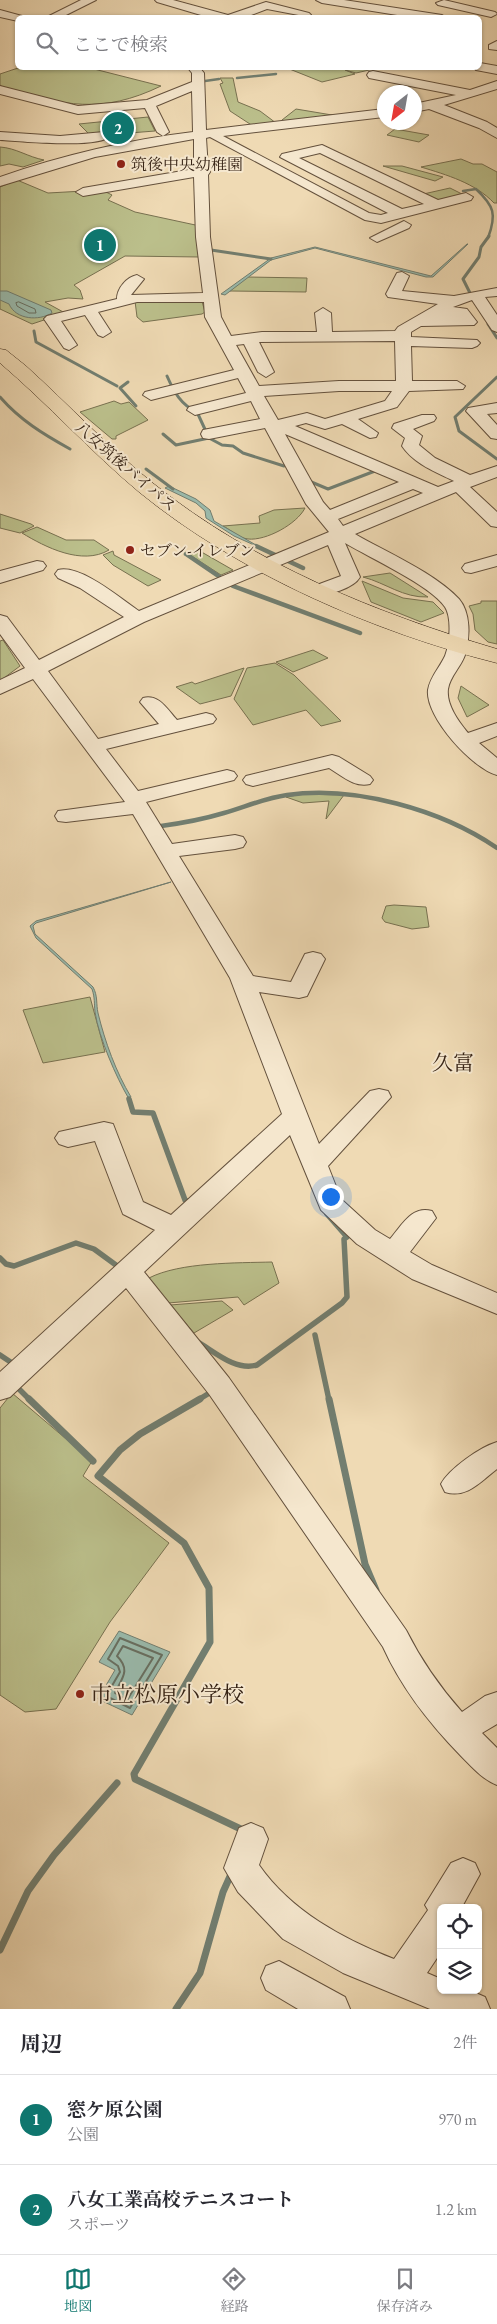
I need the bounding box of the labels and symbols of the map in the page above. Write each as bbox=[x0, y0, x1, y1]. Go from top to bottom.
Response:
north arrow bbox=[377, 85, 422, 130]
pin: 2 bbox=[102, 109, 134, 147]
place label: 筑後中央幼稚園 bbox=[131, 154, 243, 175]
marker: 筑後中央幼稚園 bbox=[115, 158, 127, 170]
pin: 1 bbox=[84, 226, 116, 264]
street label: 八女筑後バイパス bbox=[71, 417, 181, 516]
place label: セブン-イレブン bbox=[140, 540, 255, 561]
marker: セブン-イレブン bbox=[124, 544, 136, 556]
district label: 久富 bbox=[432, 1049, 474, 1076]
your location bbox=[318, 1184, 344, 1210]
place label: 市立松原小学校 bbox=[90, 1680, 244, 1709]
marker: 市立松原小学校 bbox=[74, 1688, 86, 1700]

